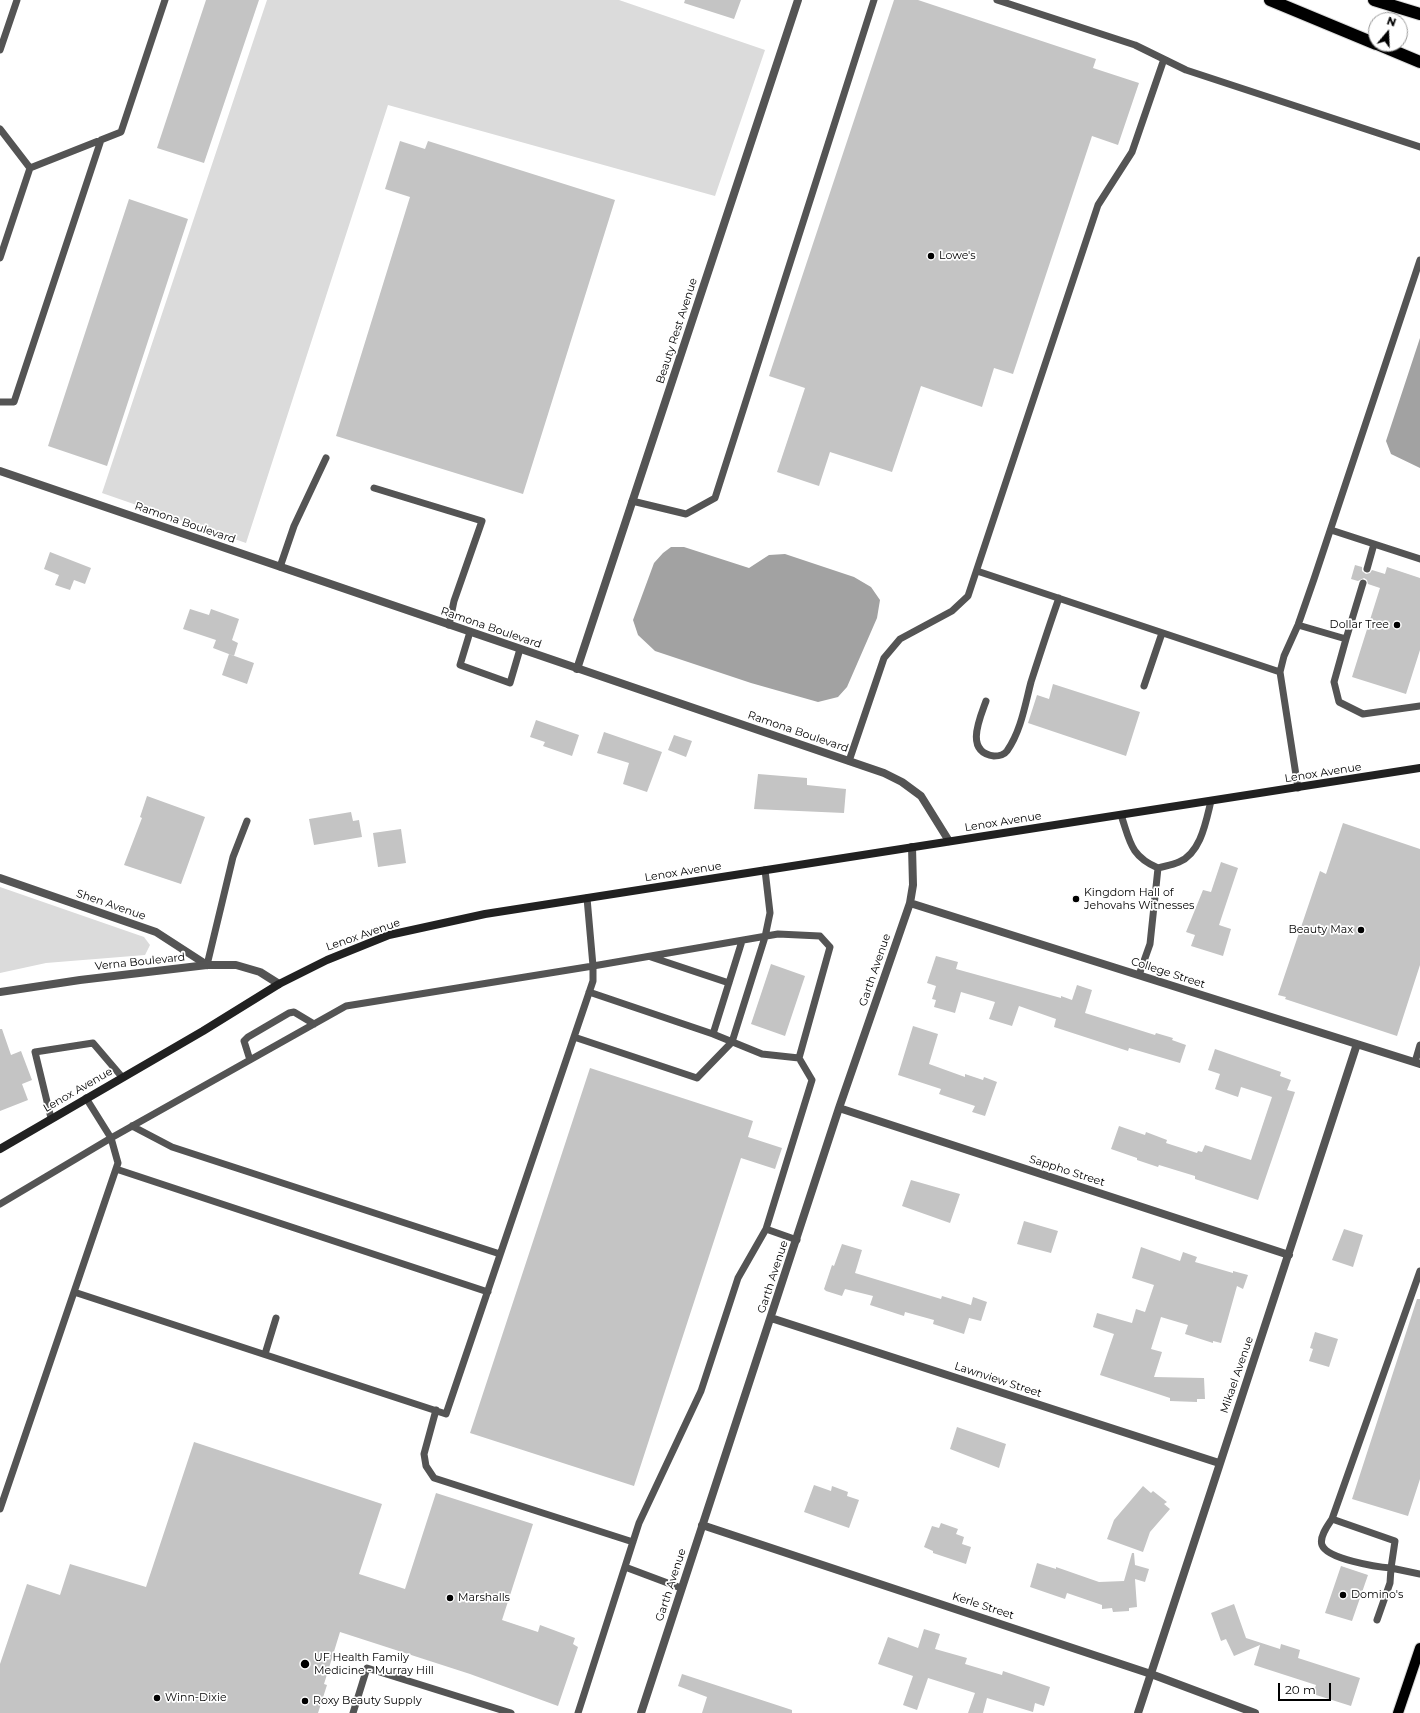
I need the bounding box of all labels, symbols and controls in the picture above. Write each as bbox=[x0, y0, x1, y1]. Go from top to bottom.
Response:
north arrow bbox=[1368, 12, 1408, 52]
text: N bbox=[1385, 14, 1398, 30]
place label: Lowe's bbox=[939, 249, 976, 263]
marker: Lowe's bbox=[926, 251, 936, 261]
street label: Beauty Rest Avenue bbox=[654, 276, 700, 386]
street label: Ramona Boulevard bbox=[133, 500, 237, 546]
street label: Ramona Boulevard bbox=[439, 605, 543, 651]
place label: Dollar Tree bbox=[1330, 618, 1389, 632]
marker: Dollar Tree bbox=[1392, 620, 1402, 630]
street label: Ramona Boulevard bbox=[746, 709, 850, 755]
street label: Lenox Avenue bbox=[1284, 760, 1362, 786]
street label: Lenox Avenue bbox=[964, 809, 1042, 835]
street label: Lenox Avenue bbox=[644, 859, 722, 885]
place label: Kingdom Hall of Jehovahs Witnesses bbox=[1084, 886, 1194, 912]
street label: Shen Avenue bbox=[74, 887, 148, 923]
marker: Kingdom Hall of Jehovahs Witnesses bbox=[1071, 894, 1081, 904]
street label: Lenox Avenue bbox=[324, 916, 402, 954]
place label: Beauty Max bbox=[1289, 923, 1353, 937]
marker: Beauty Max bbox=[1356, 925, 1366, 935]
street label: Garth Avenue bbox=[856, 932, 894, 1008]
street label: Verna Boulevard bbox=[94, 951, 186, 973]
street label: College Street bbox=[1129, 955, 1207, 991]
street label: Lenox Avenue bbox=[41, 1065, 115, 1115]
street label: Sappho Street bbox=[1028, 1153, 1106, 1189]
street label: Garth Avenue bbox=[755, 1239, 791, 1315]
street label: Mikael Avenue bbox=[1218, 1335, 1256, 1415]
street label: Lawnview Street bbox=[953, 1360, 1043, 1400]
street label: Garth Avenue bbox=[653, 1547, 689, 1623]
place label: Domino's bbox=[1351, 1588, 1403, 1602]
street label: Kerle Street bbox=[950, 1590, 1016, 1622]
marker: Domino's bbox=[1338, 1590, 1348, 1600]
place label: Marshalls bbox=[458, 1591, 510, 1605]
marker: Marshalls bbox=[445, 1593, 455, 1603]
place label: UF Health Family Medicine - Murray Hill bbox=[314, 1651, 434, 1677]
marker: UF Health Family Medicine - Murray Hill bbox=[299, 1658, 311, 1670]
scale bar bbox=[1280, 1675, 1333, 1701]
text: 20 m bbox=[1285, 1682, 1316, 1697]
place label: Winn-Dixie bbox=[165, 1691, 227, 1705]
marker: Winn-Dixie bbox=[152, 1693, 162, 1703]
place label: Roxy Beauty Supply bbox=[313, 1694, 422, 1708]
marker: Roxy Beauty Supply bbox=[300, 1696, 310, 1706]

